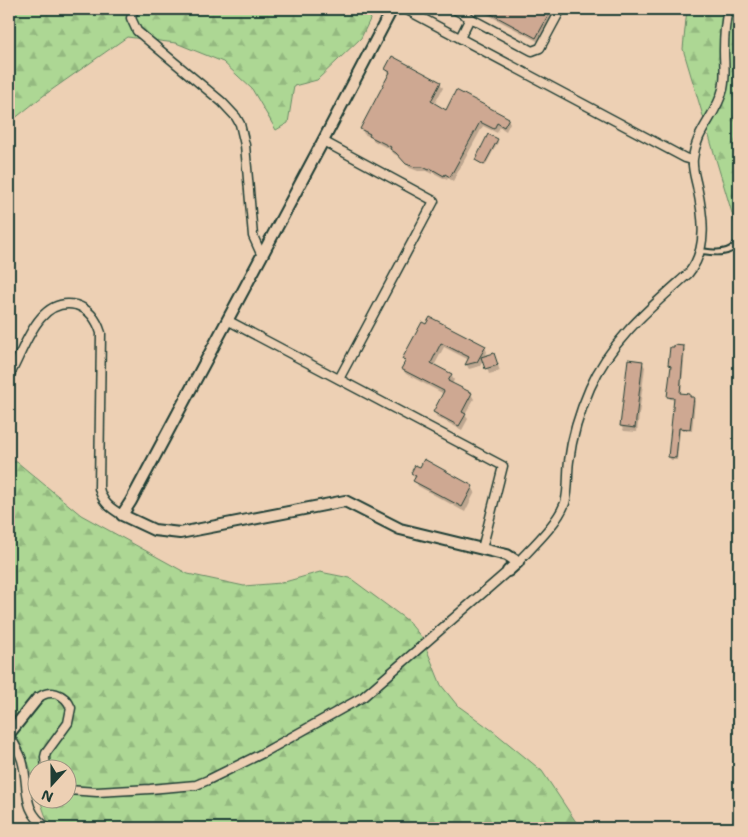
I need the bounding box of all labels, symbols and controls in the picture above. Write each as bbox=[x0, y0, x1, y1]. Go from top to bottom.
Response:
north arrow bbox=[28, 760, 78, 810]
text: N bbox=[39, 786, 56, 807]

